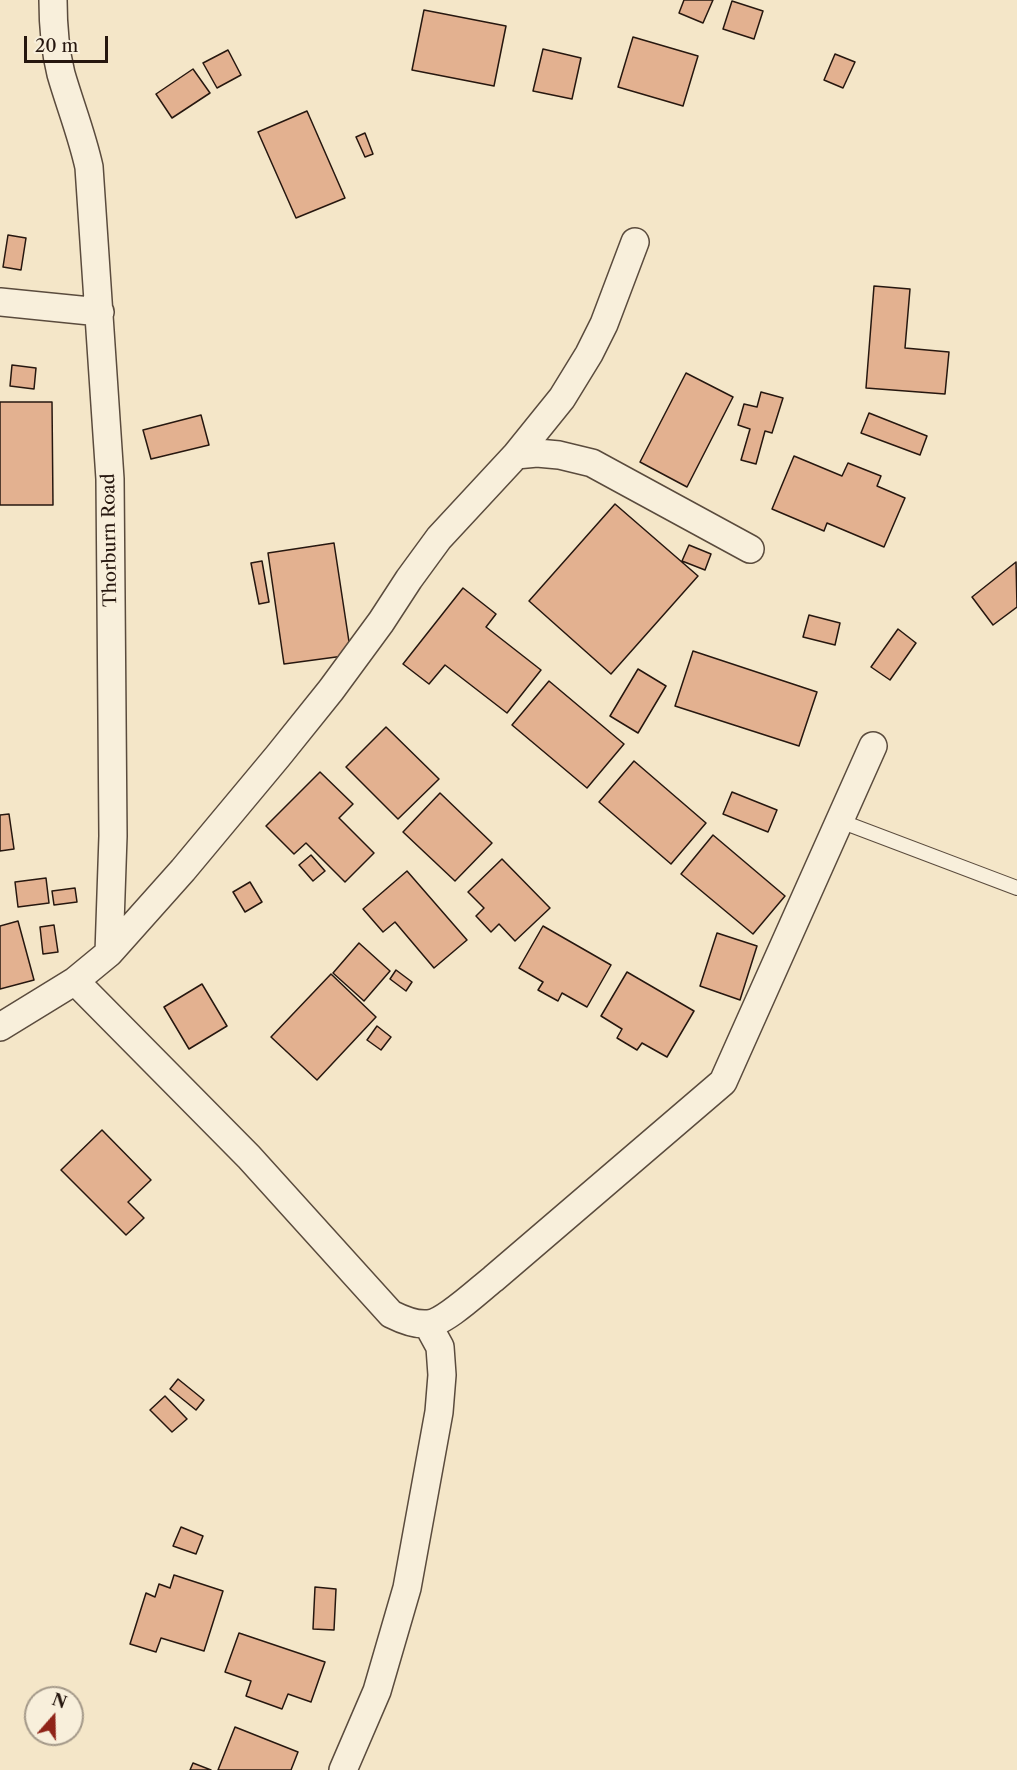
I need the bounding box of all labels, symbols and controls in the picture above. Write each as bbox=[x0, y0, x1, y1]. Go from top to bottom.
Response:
scale bar bbox=[27, 24, 111, 62]
text: 20 m bbox=[35, 35, 78, 57]
street label: Thorburn Road bbox=[98, 473, 122, 607]
north arrow bbox=[24, 1686, 84, 1746]
text: N bbox=[50, 1689, 69, 1713]

